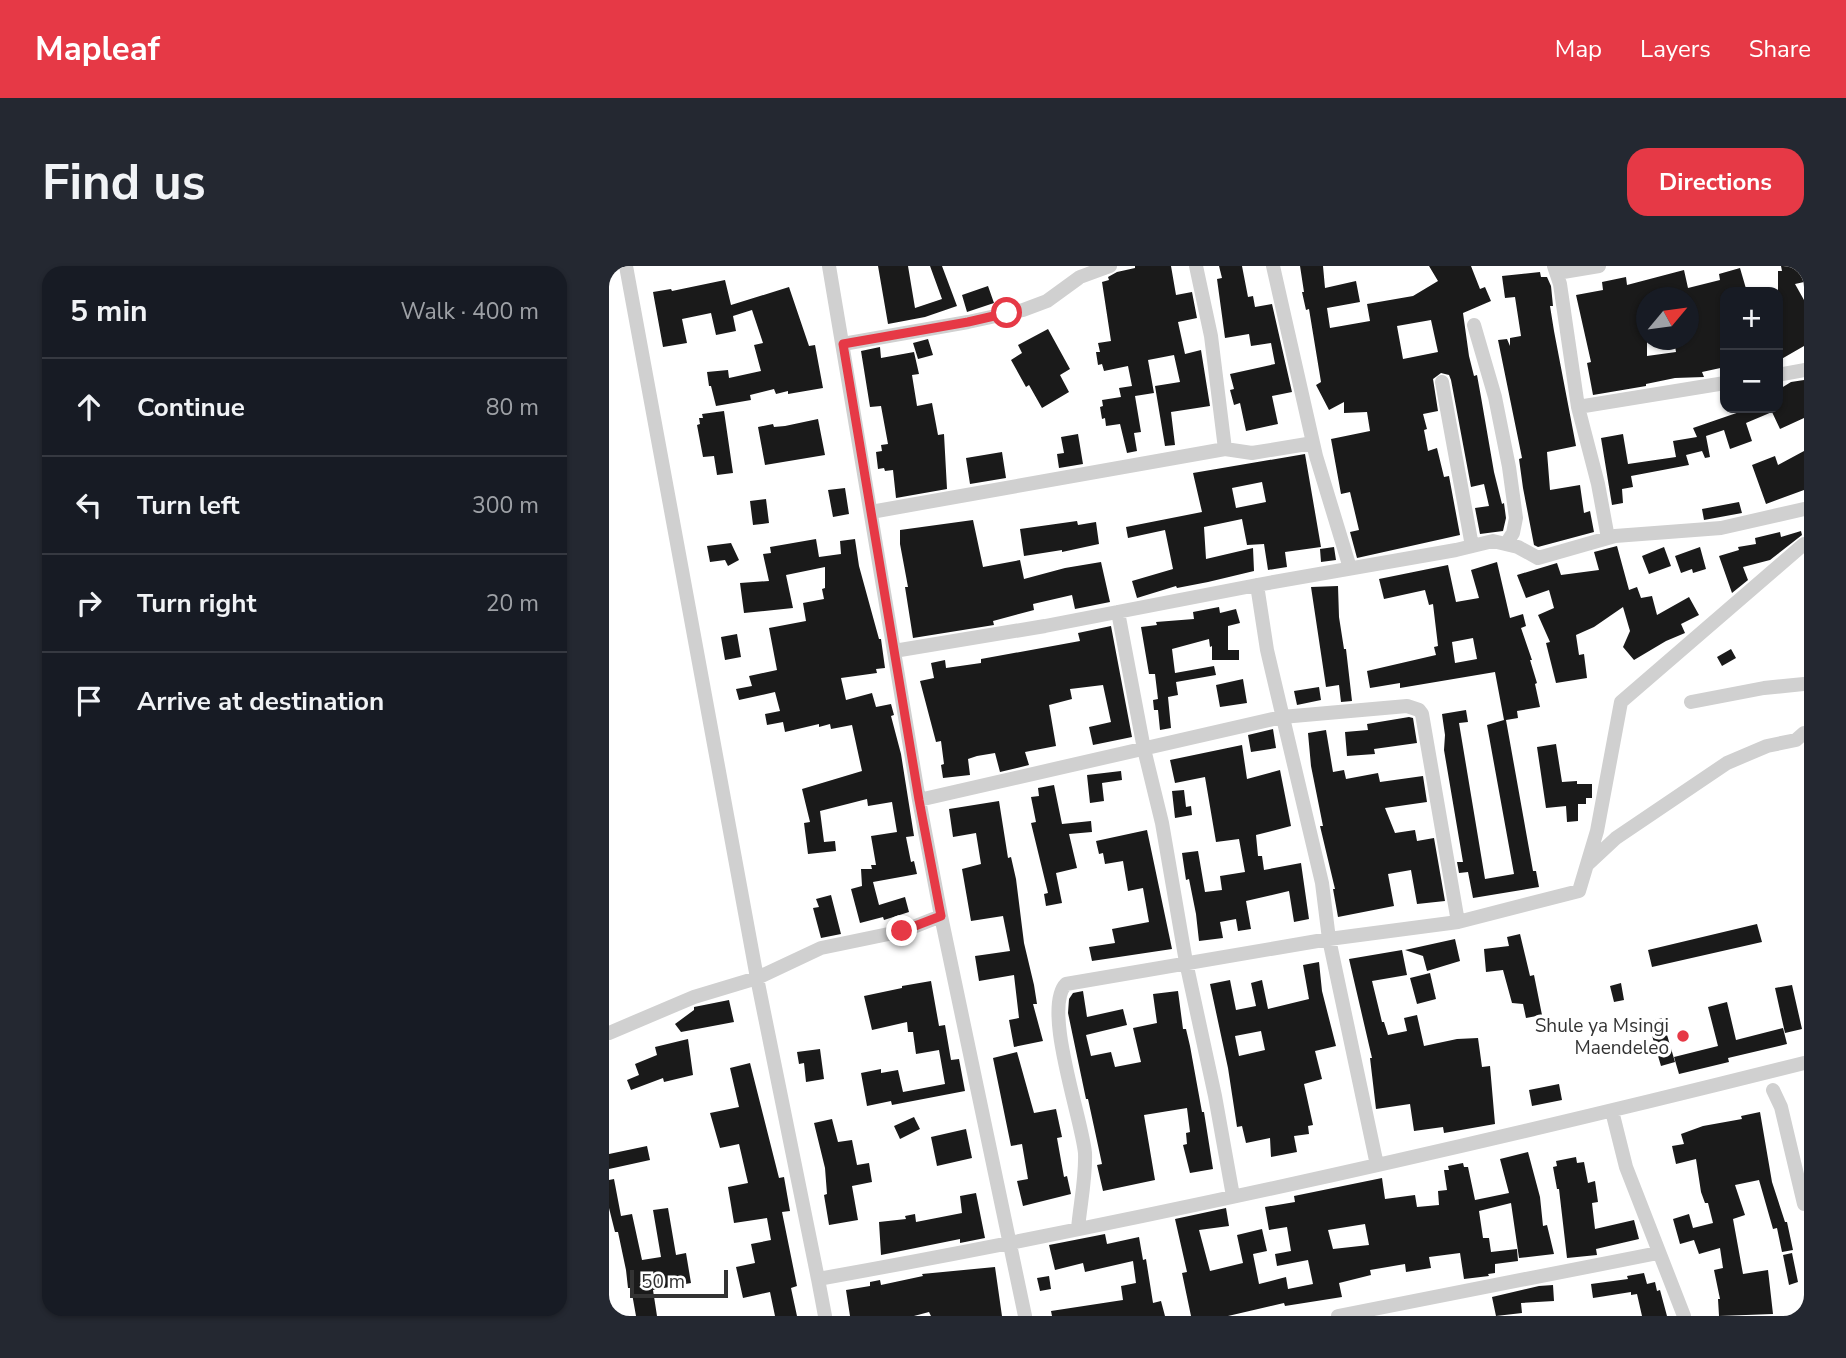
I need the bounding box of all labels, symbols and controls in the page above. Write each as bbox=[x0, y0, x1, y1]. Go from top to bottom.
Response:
text: Mapleaf bbox=[35, 27, 160, 72]
text: Map bbox=[1555, 33, 1602, 65]
text: Layers bbox=[1640, 33, 1711, 65]
text: Share bbox=[1749, 33, 1811, 65]
button: Directions bbox=[1627, 148, 1804, 216]
text: Find us bbox=[42, 149, 206, 216]
north arrow bbox=[1636, 287, 1699, 350]
map controls bbox=[1720, 287, 1783, 413]
button: + bbox=[1720, 287, 1783, 350]
text: 5 min bbox=[70, 291, 148, 332]
text: Walk · 400 m bbox=[400, 296, 539, 327]
route start bbox=[991, 297, 1022, 328]
button: − bbox=[1720, 350, 1783, 413]
icon: ahead bbox=[70, 388, 108, 426]
text: Continue bbox=[137, 390, 245, 425]
text: 80 m bbox=[486, 392, 539, 423]
icon: left bbox=[70, 486, 108, 524]
text: Turn left bbox=[137, 488, 240, 523]
text: 300 m bbox=[472, 490, 539, 521]
icon: right bbox=[70, 584, 108, 622]
text: Turn right bbox=[137, 586, 256, 621]
text: 20 m bbox=[486, 588, 539, 619]
icon: arrive bbox=[70, 682, 108, 720]
text: Arrive at destination bbox=[137, 684, 384, 719]
route end bbox=[886, 915, 917, 946]
place label: Shule ya Msingi Maendeleo bbox=[1535, 1013, 1669, 1061]
marker: Shule ya Msingi Maendeleo bbox=[1675, 1028, 1691, 1044]
scale bar bbox=[630, 1267, 728, 1299]
text: 50 m bbox=[641, 1269, 685, 1295]

